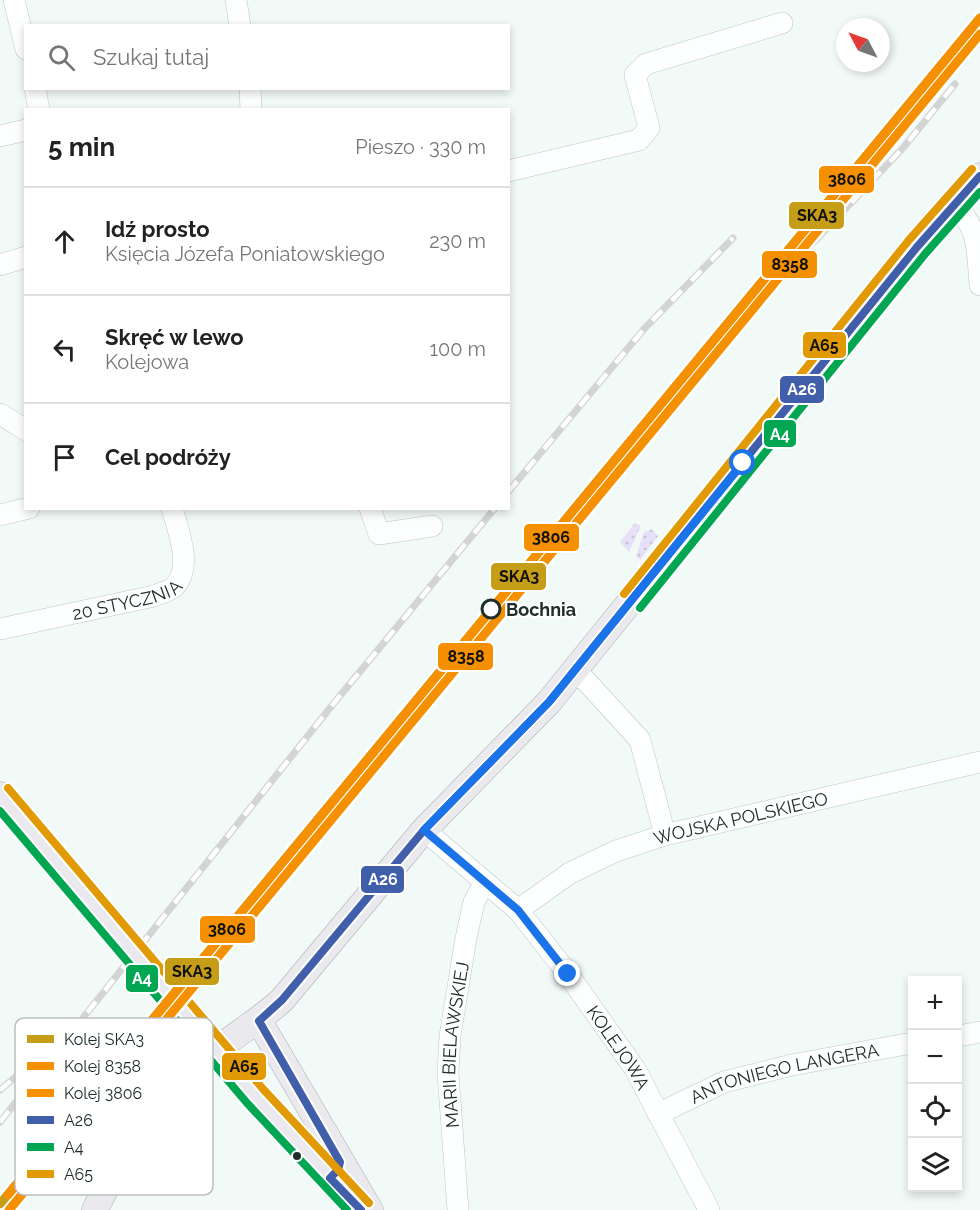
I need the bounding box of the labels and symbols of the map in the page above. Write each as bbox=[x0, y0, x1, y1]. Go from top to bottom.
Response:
north arrow bbox=[836, 18, 890, 72]
line badge: 3806 bbox=[818, 165, 875, 194]
text: 3806 bbox=[828, 170, 866, 189]
line badge: SKA3 bbox=[788, 201, 845, 230]
text: SKA3 bbox=[797, 206, 837, 225]
line badge: 8358 bbox=[761, 250, 818, 279]
text: 8358 bbox=[771, 255, 809, 274]
line badge: A65 bbox=[802, 331, 847, 359]
text: A65 bbox=[809, 336, 839, 355]
line badge: A26 bbox=[779, 375, 825, 404]
text: A26 bbox=[787, 380, 817, 399]
line badge: A4 bbox=[763, 419, 797, 448]
text: A4 bbox=[770, 425, 790, 444]
route start bbox=[729, 449, 755, 475]
line badge: 3806 bbox=[523, 523, 580, 552]
text: 3806 bbox=[532, 528, 570, 547]
line badge: SKA3 bbox=[490, 562, 547, 591]
text: SKA3 bbox=[499, 567, 539, 586]
street label: 20 STYCZNIA bbox=[70, 575, 186, 624]
marker: Bochnia bbox=[481, 599, 501, 619]
place label: Bochnia bbox=[506, 599, 576, 620]
line badge: 8358 bbox=[437, 642, 494, 671]
text: 8358 bbox=[447, 647, 485, 666]
street label: WOJSKA POLSKIEGO bbox=[651, 787, 830, 849]
line badge: A26 bbox=[360, 865, 405, 894]
text: A26 bbox=[368, 870, 398, 889]
line badge: 3806 bbox=[199, 915, 256, 944]
text: 3806 bbox=[208, 920, 246, 939]
line badge: SKA3 bbox=[164, 957, 220, 986]
street label: MARII BIELAWSKIEJ bbox=[437, 960, 472, 1129]
route end bbox=[554, 960, 580, 986]
text: SKA3 bbox=[172, 962, 212, 981]
line badge: A4 bbox=[125, 964, 159, 993]
text: A4 bbox=[132, 969, 152, 988]
street label: KOLEJOWA bbox=[583, 1001, 654, 1093]
legend bbox=[15, 1018, 213, 1195]
text: Kolej SKA3 bbox=[64, 1030, 144, 1049]
street label: ANTONIEGO LANGERA bbox=[686, 1039, 880, 1107]
line badge: A65 bbox=[221, 1052, 267, 1081]
text: Kolej 8358 bbox=[64, 1057, 141, 1076]
text: A65 bbox=[229, 1057, 259, 1076]
text: Kolej 3806 bbox=[64, 1084, 142, 1103]
text: A26 bbox=[64, 1111, 93, 1130]
text: A4 bbox=[64, 1138, 84, 1157]
unlabelled marker bbox=[291, 1150, 303, 1162]
text: A65 bbox=[64, 1165, 93, 1184]

